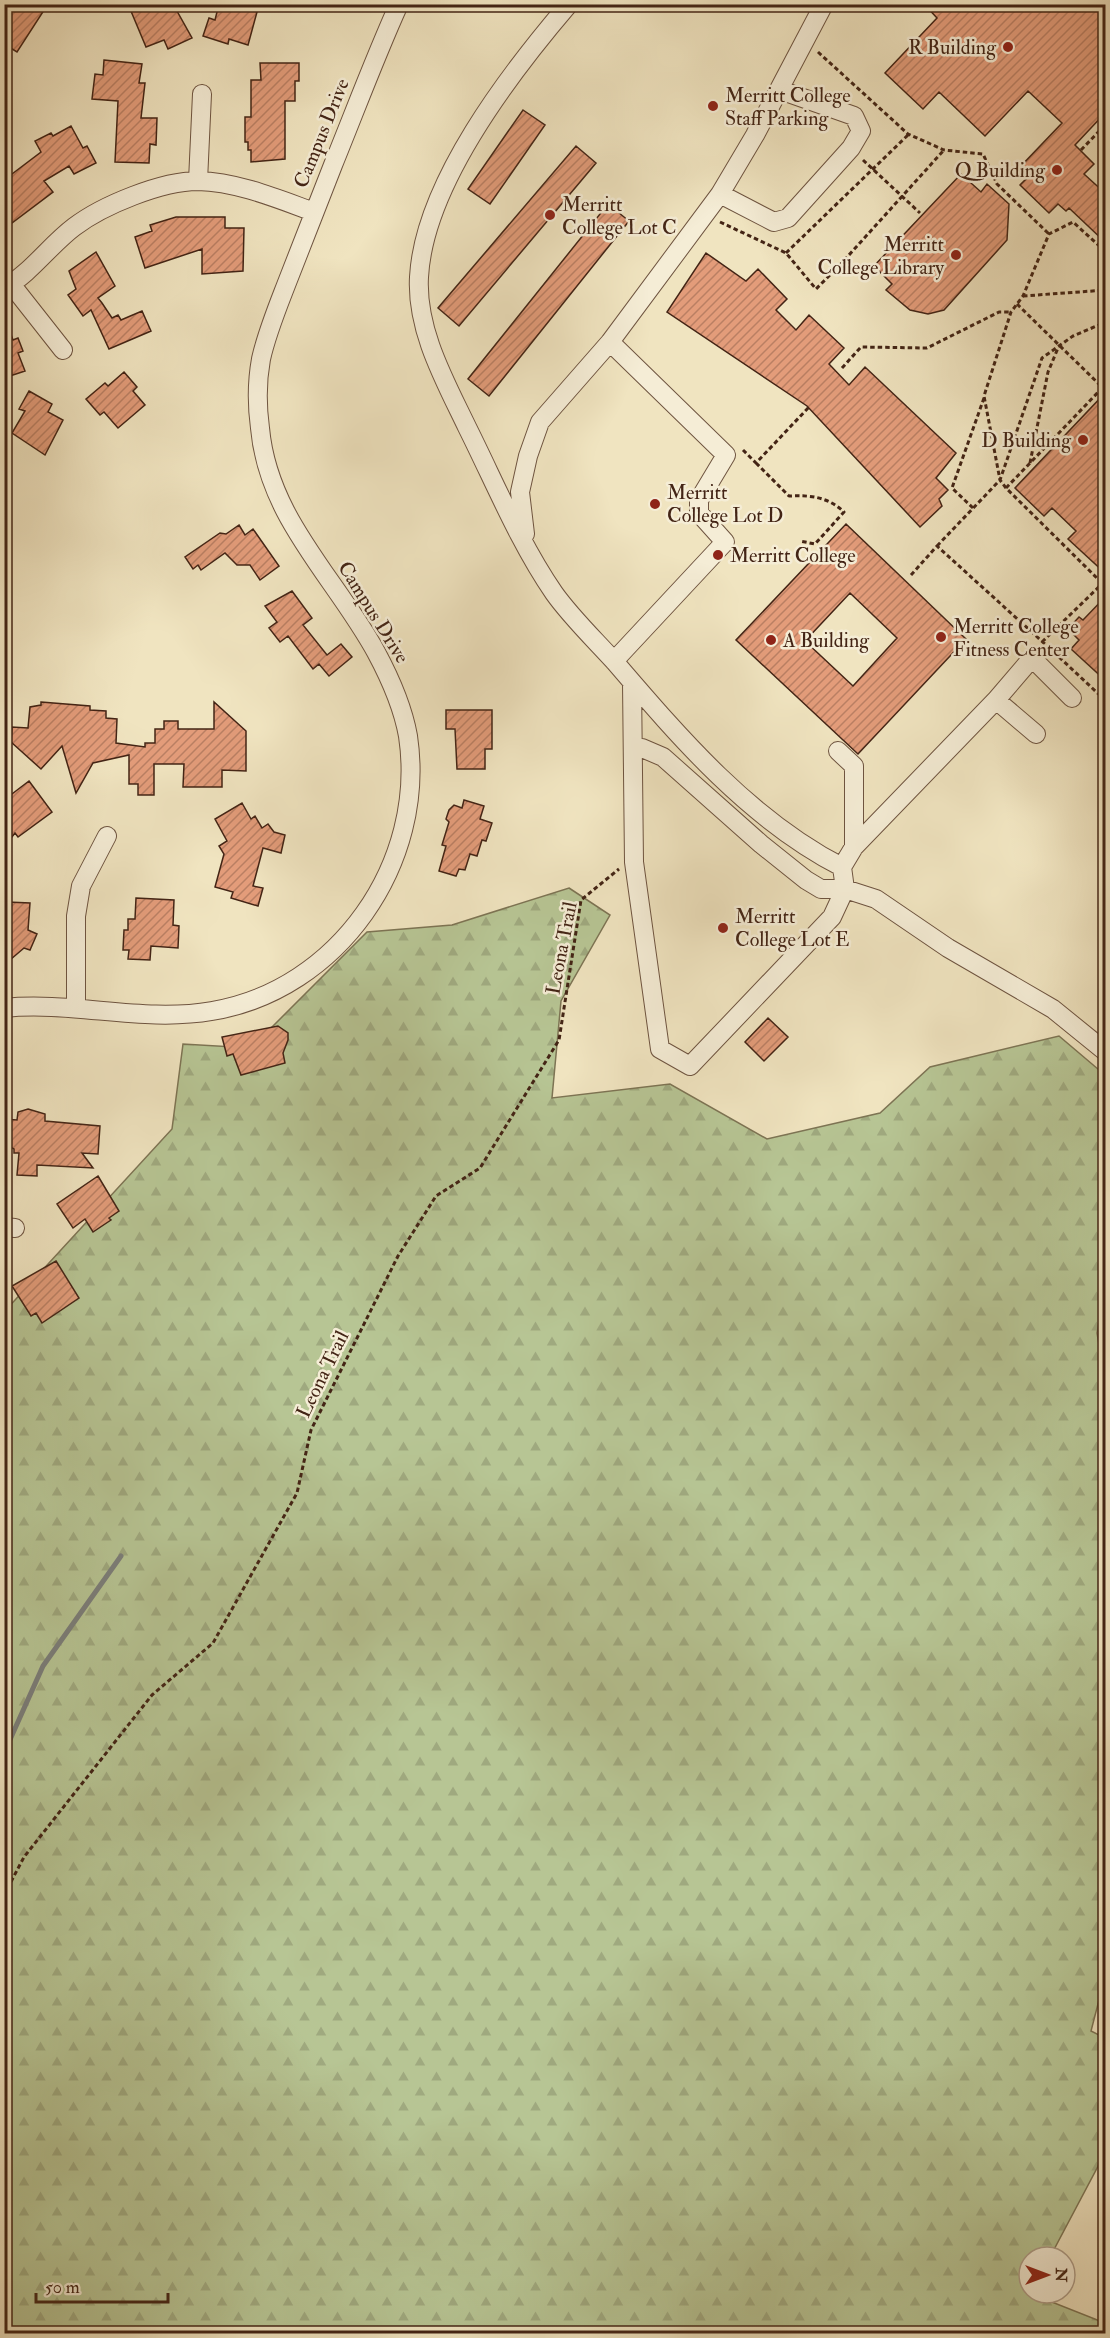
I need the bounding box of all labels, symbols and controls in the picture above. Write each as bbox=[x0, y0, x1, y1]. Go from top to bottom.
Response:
place label: R Building bbox=[908, 35, 997, 60]
marker: R Building bbox=[1001, 40, 1015, 54]
street label: Campus Drive bbox=[288, 75, 356, 192]
place label: Merritt College Staff Parking bbox=[725, 83, 851, 131]
marker: Merritt College Staff Parking bbox=[706, 99, 720, 113]
place label: Q Building bbox=[955, 158, 1046, 183]
marker: Q Building bbox=[1050, 163, 1064, 177]
place label: Merritt College Lot C bbox=[562, 192, 677, 240]
marker: Merritt College Lot C bbox=[543, 208, 557, 222]
place label: Merritt College Library bbox=[817, 232, 945, 280]
marker: Merritt College Library bbox=[949, 248, 963, 262]
place label: D Building bbox=[981, 428, 1072, 453]
marker: D Building bbox=[1076, 433, 1090, 447]
place label: Merritt College Lot D bbox=[667, 480, 783, 528]
marker: Merritt College Lot D bbox=[648, 497, 662, 511]
place label: Merritt College bbox=[730, 543, 856, 568]
marker: Merritt College bbox=[711, 548, 725, 562]
street label: Campus Drive bbox=[332, 557, 415, 668]
place label: Merritt College Fitness Center bbox=[953, 614, 1079, 662]
place label: A Building bbox=[782, 628, 870, 653]
marker: Merritt College Fitness Center bbox=[934, 630, 948, 644]
marker: A Building bbox=[764, 633, 778, 647]
street label: Leona Trail bbox=[540, 900, 583, 997]
place label: Merritt College Lot E bbox=[735, 904, 849, 952]
marker: Merritt College Lot E bbox=[716, 921, 730, 935]
street label: Leona Trail bbox=[291, 1326, 354, 1422]
north arrow bbox=[1017, 2245, 1077, 2305]
scale bar bbox=[36, 2266, 168, 2304]
text: N bbox=[1051, 2267, 1071, 2283]
text: 50 m bbox=[45, 2276, 80, 2299]

